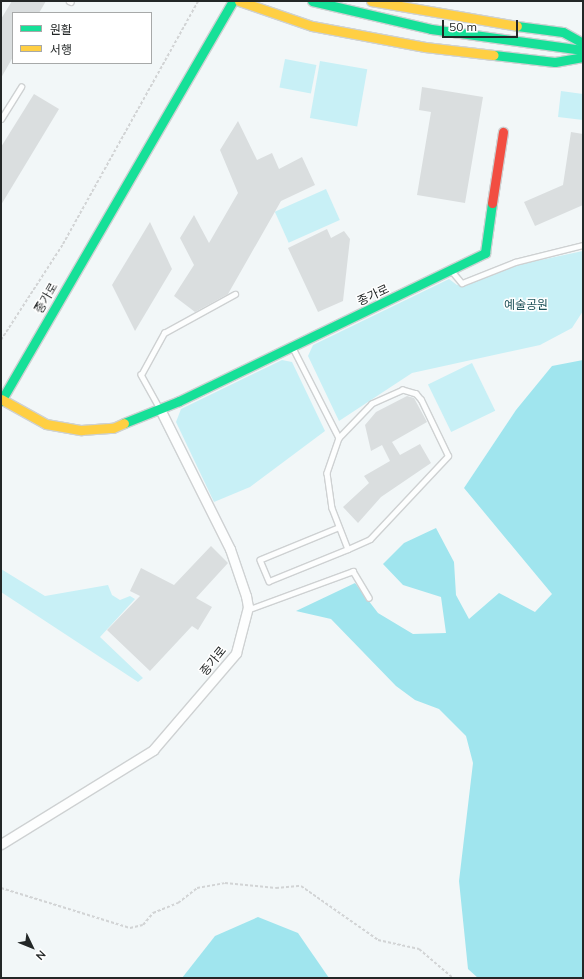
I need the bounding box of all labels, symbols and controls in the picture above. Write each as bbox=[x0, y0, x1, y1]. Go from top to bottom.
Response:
legend bbox=[12, 12, 152, 64]
scale bar bbox=[444, 12, 520, 38]
text: 50 m bbox=[449, 19, 477, 34]
text: 원활 bbox=[50, 22, 72, 37]
text: 서행 bbox=[50, 42, 72, 57]
street label: 종가로 bbox=[31, 280, 61, 316]
street label: 종가로 bbox=[355, 281, 391, 309]
park label: 예술공원 bbox=[504, 298, 548, 312]
street label: 종가로 bbox=[197, 644, 229, 678]
north arrow bbox=[12, 927, 52, 967]
text: N bbox=[33, 947, 49, 963]

